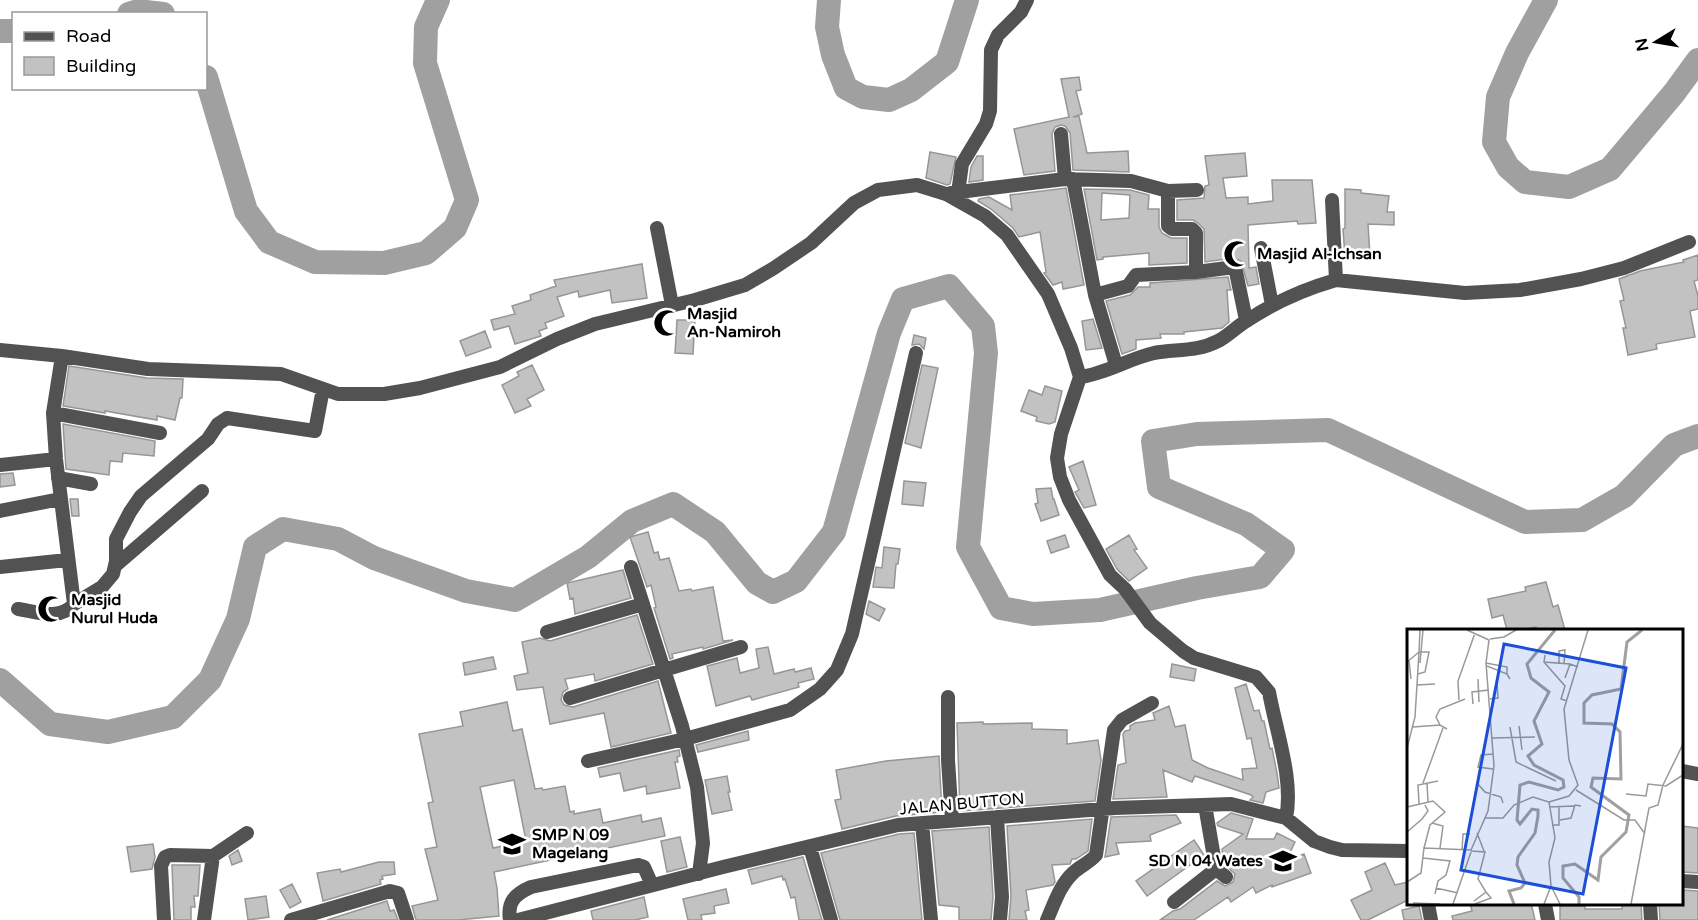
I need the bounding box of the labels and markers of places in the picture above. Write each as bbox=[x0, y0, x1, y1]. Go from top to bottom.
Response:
mosque icon: Masjid Al-Ichsan bbox=[1222, 239, 1252, 269]
place label: Masjid Al-Ichsan bbox=[1257, 244, 1382, 264]
place label: Masjid An-Namiroh bbox=[687, 304, 781, 342]
mosque icon: Masjid An-Namiroh bbox=[652, 308, 682, 338]
place label: Masjid Nurul Huda bbox=[71, 590, 158, 628]
mosque icon: Masjid Nurul Huda bbox=[36, 594, 66, 624]
place label: SMP N 09 Magelang bbox=[532, 825, 609, 863]
school or university icon: SMP N 09 Magelang bbox=[497, 829, 527, 859]
school or university icon: SD N 04 Wates bbox=[1268, 846, 1298, 876]
place label: SD N 04 Wates bbox=[1149, 851, 1263, 871]

